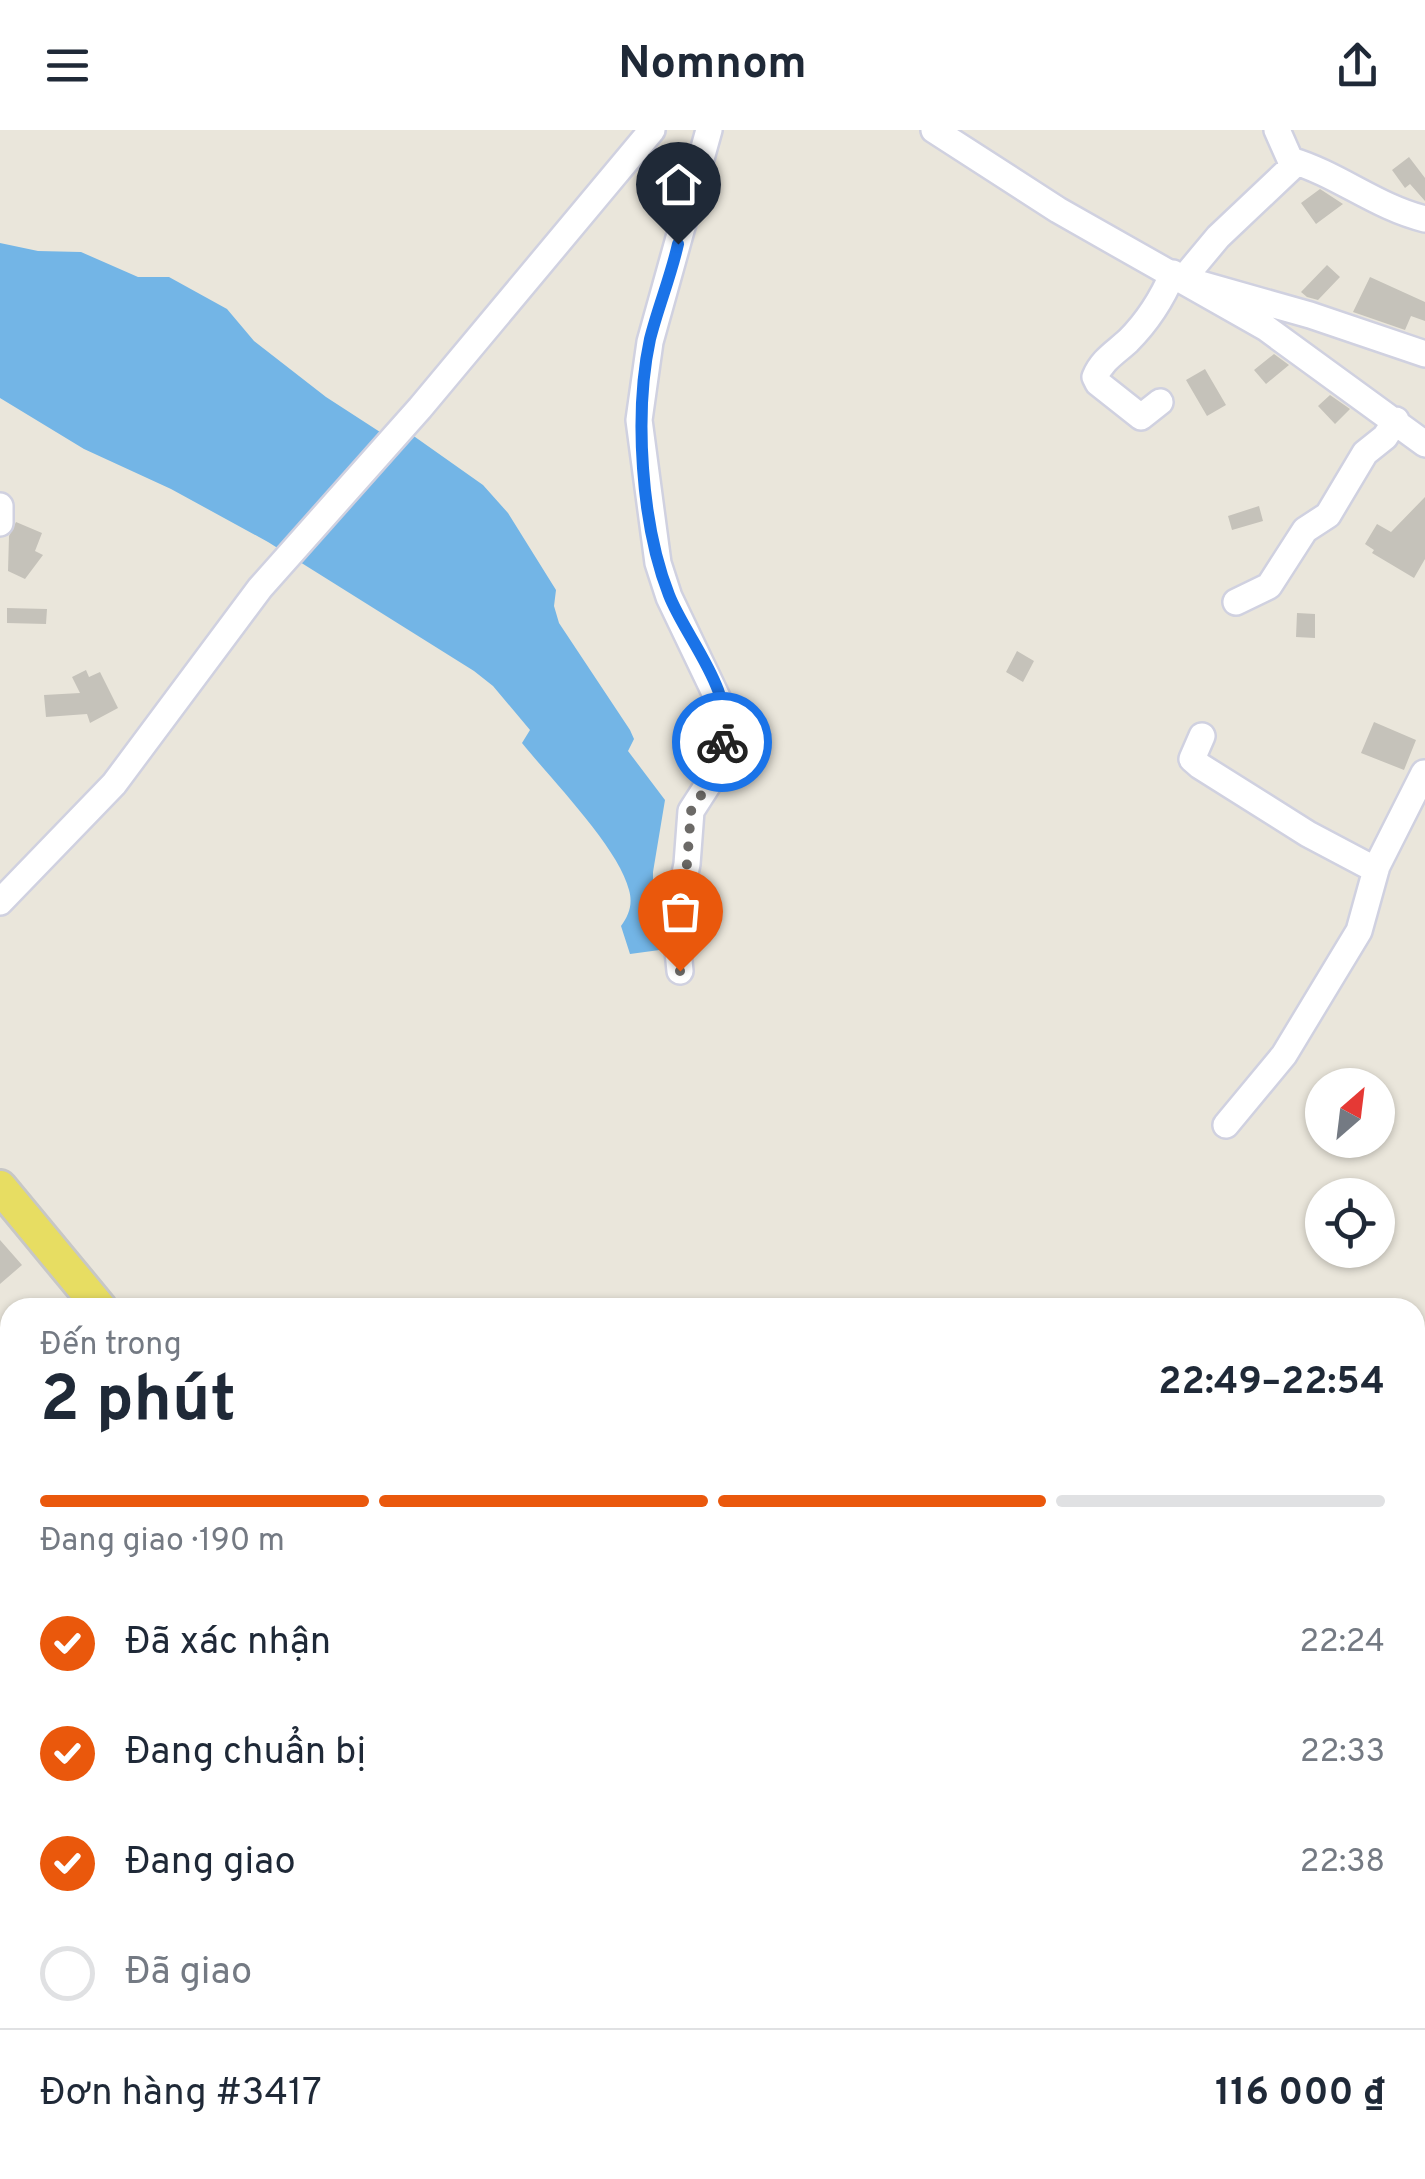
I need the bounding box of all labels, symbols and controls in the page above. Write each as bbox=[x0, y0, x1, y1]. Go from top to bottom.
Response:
text: Nomnom bbox=[618, 37, 807, 94]
icon: menu bbox=[40, 38, 95, 93]
icon: share bbox=[1330, 38, 1385, 93]
pin bbox=[636, 142, 721, 245]
icon: home bbox=[651, 157, 706, 212]
courier bbox=[672, 692, 772, 792]
icon: bike bbox=[695, 715, 750, 770]
pin bbox=[638, 869, 723, 972]
icon: bag bbox=[653, 884, 708, 939]
north arrow bbox=[1305, 1068, 1395, 1158]
map controls bbox=[1305, 1068, 1395, 1268]
button: locate bbox=[1305, 1178, 1395, 1268]
text: Đến trong bbox=[40, 1326, 182, 1366]
text: 22:49–22:54 bbox=[1158, 1359, 1385, 1408]
text: 2 phút bbox=[40, 1362, 236, 1444]
text: Đang giao · 190 m bbox=[40, 1522, 285, 1562]
icon: check bbox=[40, 1616, 95, 1671]
text: Đã xác nhận bbox=[125, 1619, 331, 1668]
text: 22:24 bbox=[1299, 1623, 1385, 1663]
icon: check bbox=[40, 1726, 95, 1781]
text: Đang chuẩn bị bbox=[125, 1729, 366, 1778]
text: 22:33 bbox=[1300, 1733, 1385, 1773]
icon: check bbox=[40, 1836, 95, 1891]
text: Đang giao bbox=[125, 1839, 296, 1888]
text: 22:38 bbox=[1300, 1843, 1385, 1883]
text: Đã giao bbox=[125, 1949, 252, 1998]
text: Đơn hàng #3417 bbox=[40, 2070, 322, 2119]
text: 116 000 ₫ bbox=[1215, 2070, 1385, 2119]

